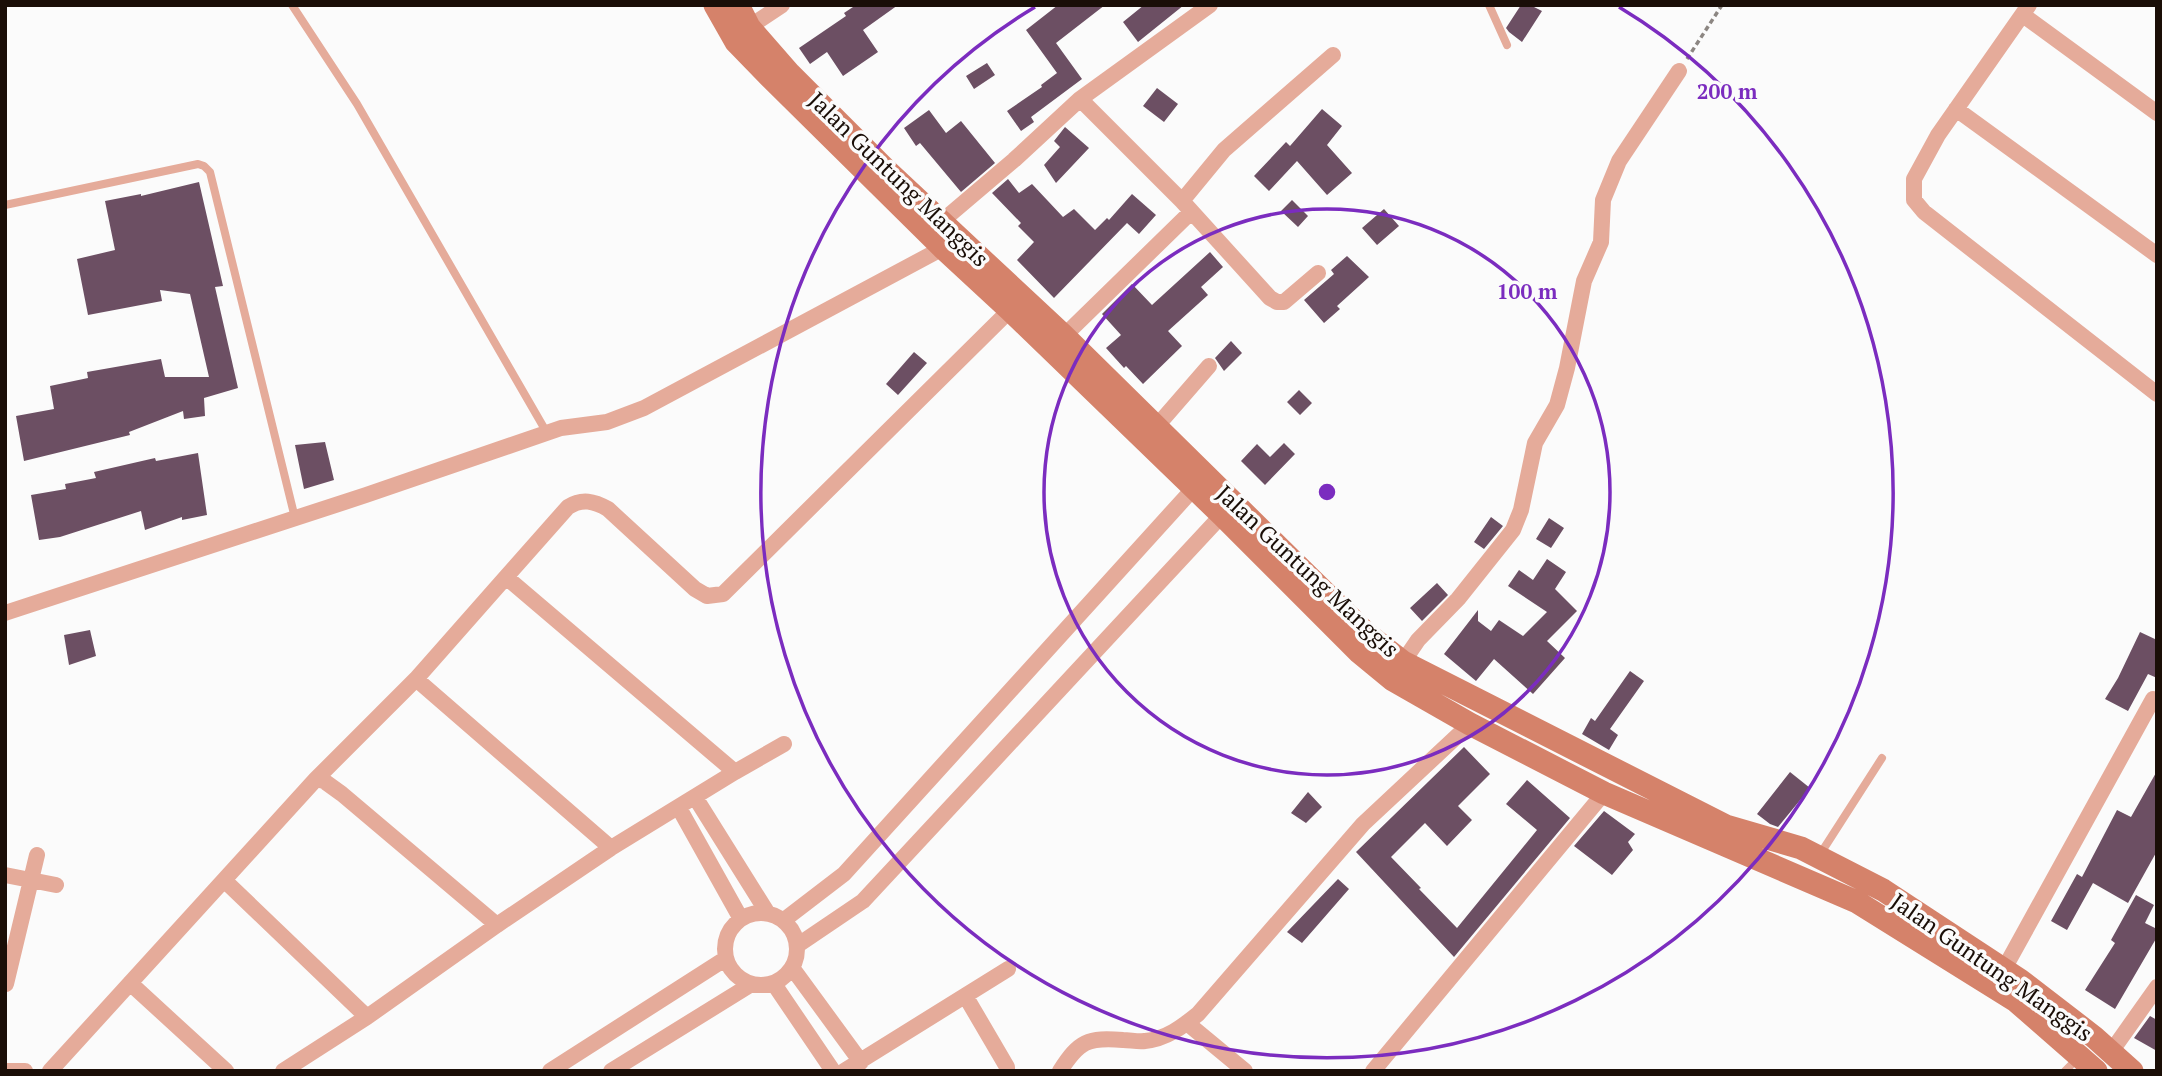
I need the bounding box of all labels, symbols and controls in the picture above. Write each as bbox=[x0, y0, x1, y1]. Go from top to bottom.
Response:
text: 200 m bbox=[1697, 77, 1758, 105]
street label: Jalan Guntung Manggis bbox=[802, 85, 996, 273]
text: 100 m bbox=[1497, 277, 1558, 305]
street label: Jalan Guntung Manggis bbox=[1210, 478, 1406, 664]
centre of rings bbox=[1315, 480, 1339, 504]
street label: Jalan Guntung Manggis bbox=[1885, 886, 2099, 1048]

